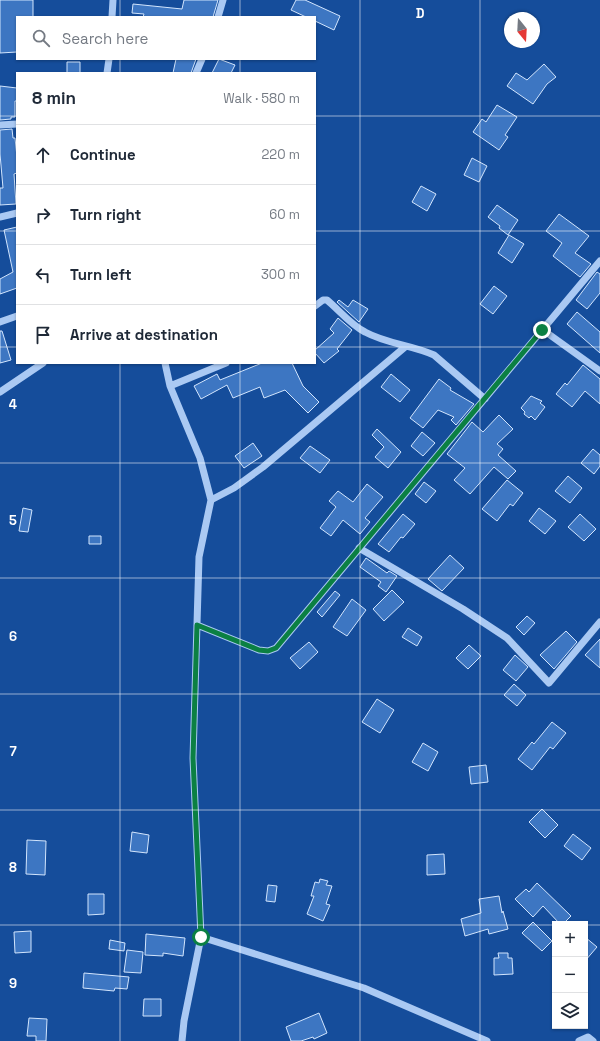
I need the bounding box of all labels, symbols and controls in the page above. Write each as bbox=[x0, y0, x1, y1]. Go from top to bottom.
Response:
text: D bbox=[416, 5, 425, 22]
north arrow bbox=[504, 12, 540, 48]
search box bbox=[16, 16, 316, 60]
icon: search bbox=[30, 27, 52, 49]
text: Search here bbox=[62, 29, 148, 48]
text: 8 min bbox=[32, 87, 76, 109]
text: Walk · 580 m bbox=[223, 90, 300, 107]
icon: ahead bbox=[32, 144, 54, 166]
text: Continue bbox=[70, 145, 136, 164]
text: 220 m bbox=[261, 146, 300, 163]
icon: right bbox=[32, 204, 54, 226]
text: Turn right bbox=[70, 205, 141, 224]
text: 60 m bbox=[269, 206, 300, 223]
icon: left bbox=[32, 264, 54, 286]
text: Turn left bbox=[70, 265, 132, 284]
text: 300 m bbox=[261, 266, 300, 283]
route end bbox=[533, 321, 551, 339]
icon: arrive bbox=[32, 324, 54, 346]
text: Arrive at destination bbox=[70, 325, 218, 344]
text: 4 bbox=[9, 396, 17, 413]
text: 5 bbox=[9, 512, 17, 529]
text: 6 bbox=[9, 628, 17, 645]
text: 7 bbox=[9, 743, 17, 760]
text: 8 bbox=[9, 859, 17, 876]
map controls bbox=[552, 921, 588, 1029]
button: + bbox=[552, 921, 588, 957]
route start bbox=[192, 928, 210, 946]
button: − bbox=[552, 957, 588, 993]
text: 9 bbox=[9, 975, 17, 992]
button: layers bbox=[552, 993, 588, 1029]

